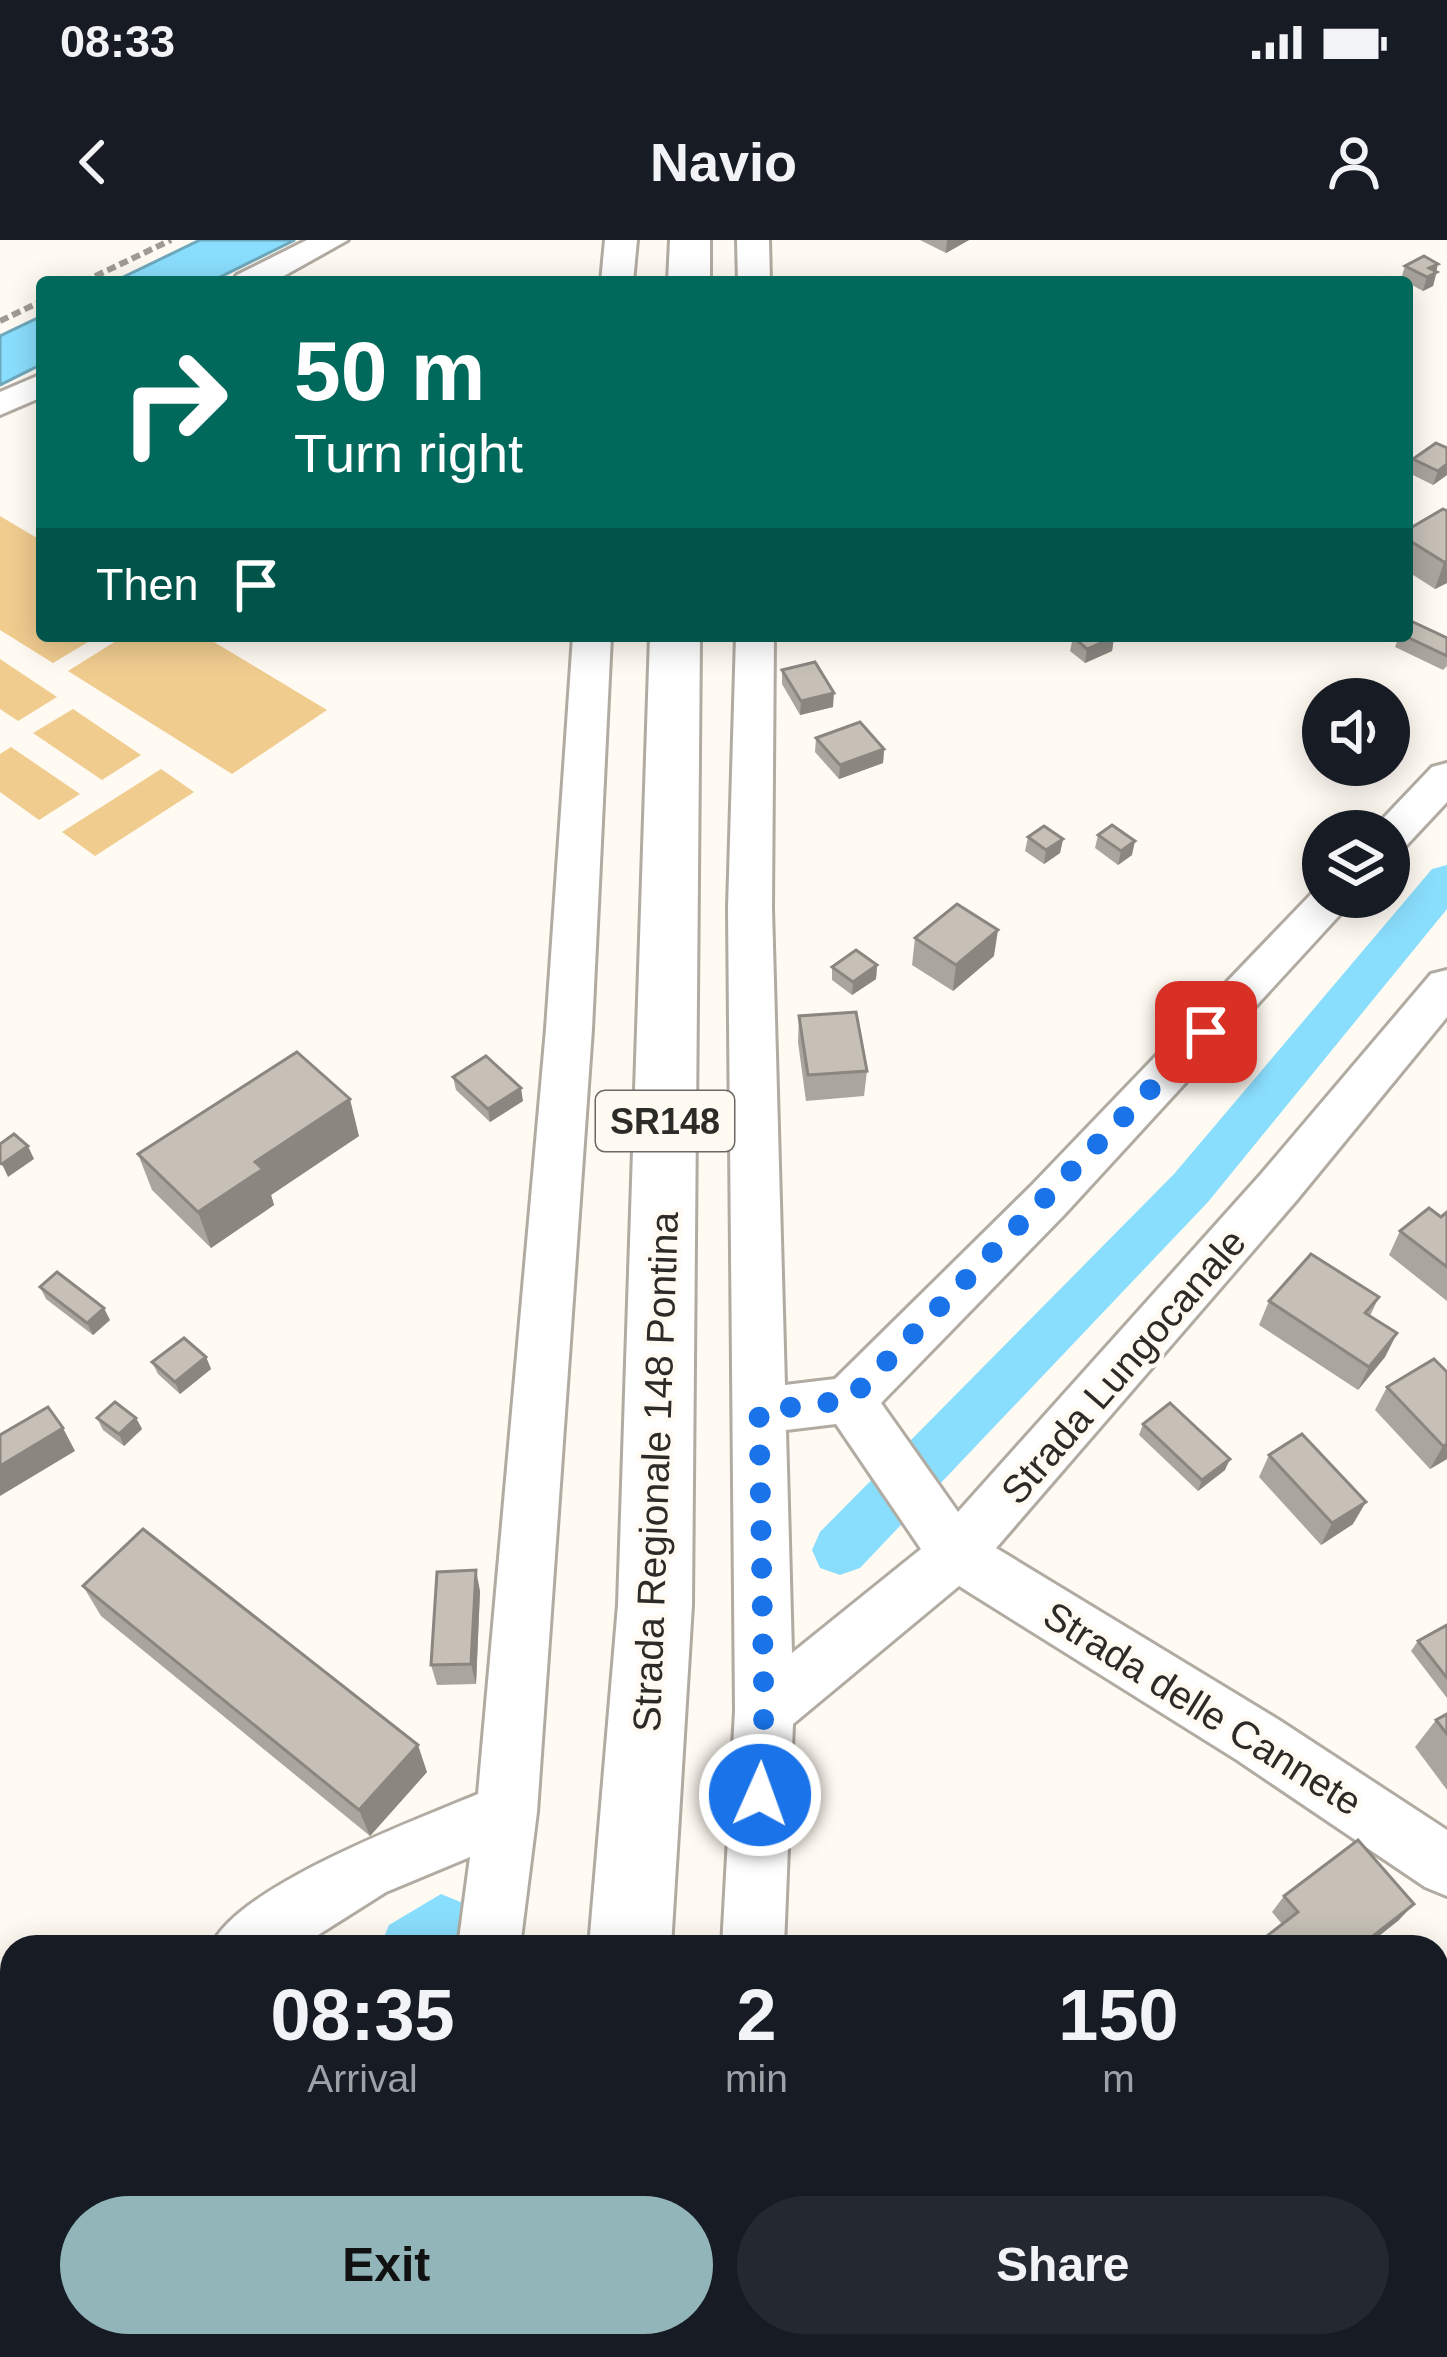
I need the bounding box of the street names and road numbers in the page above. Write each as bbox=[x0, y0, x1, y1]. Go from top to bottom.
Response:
road number: SR148 bbox=[596, 1091, 734, 1151]
street label: Strada Regionale 148 Pontina bbox=[625, 1211, 686, 1733]
street label: Strada Lungocanale bbox=[993, 1220, 1254, 1512]
street label: Strada delle Cannete bbox=[1036, 1593, 1370, 1824]

